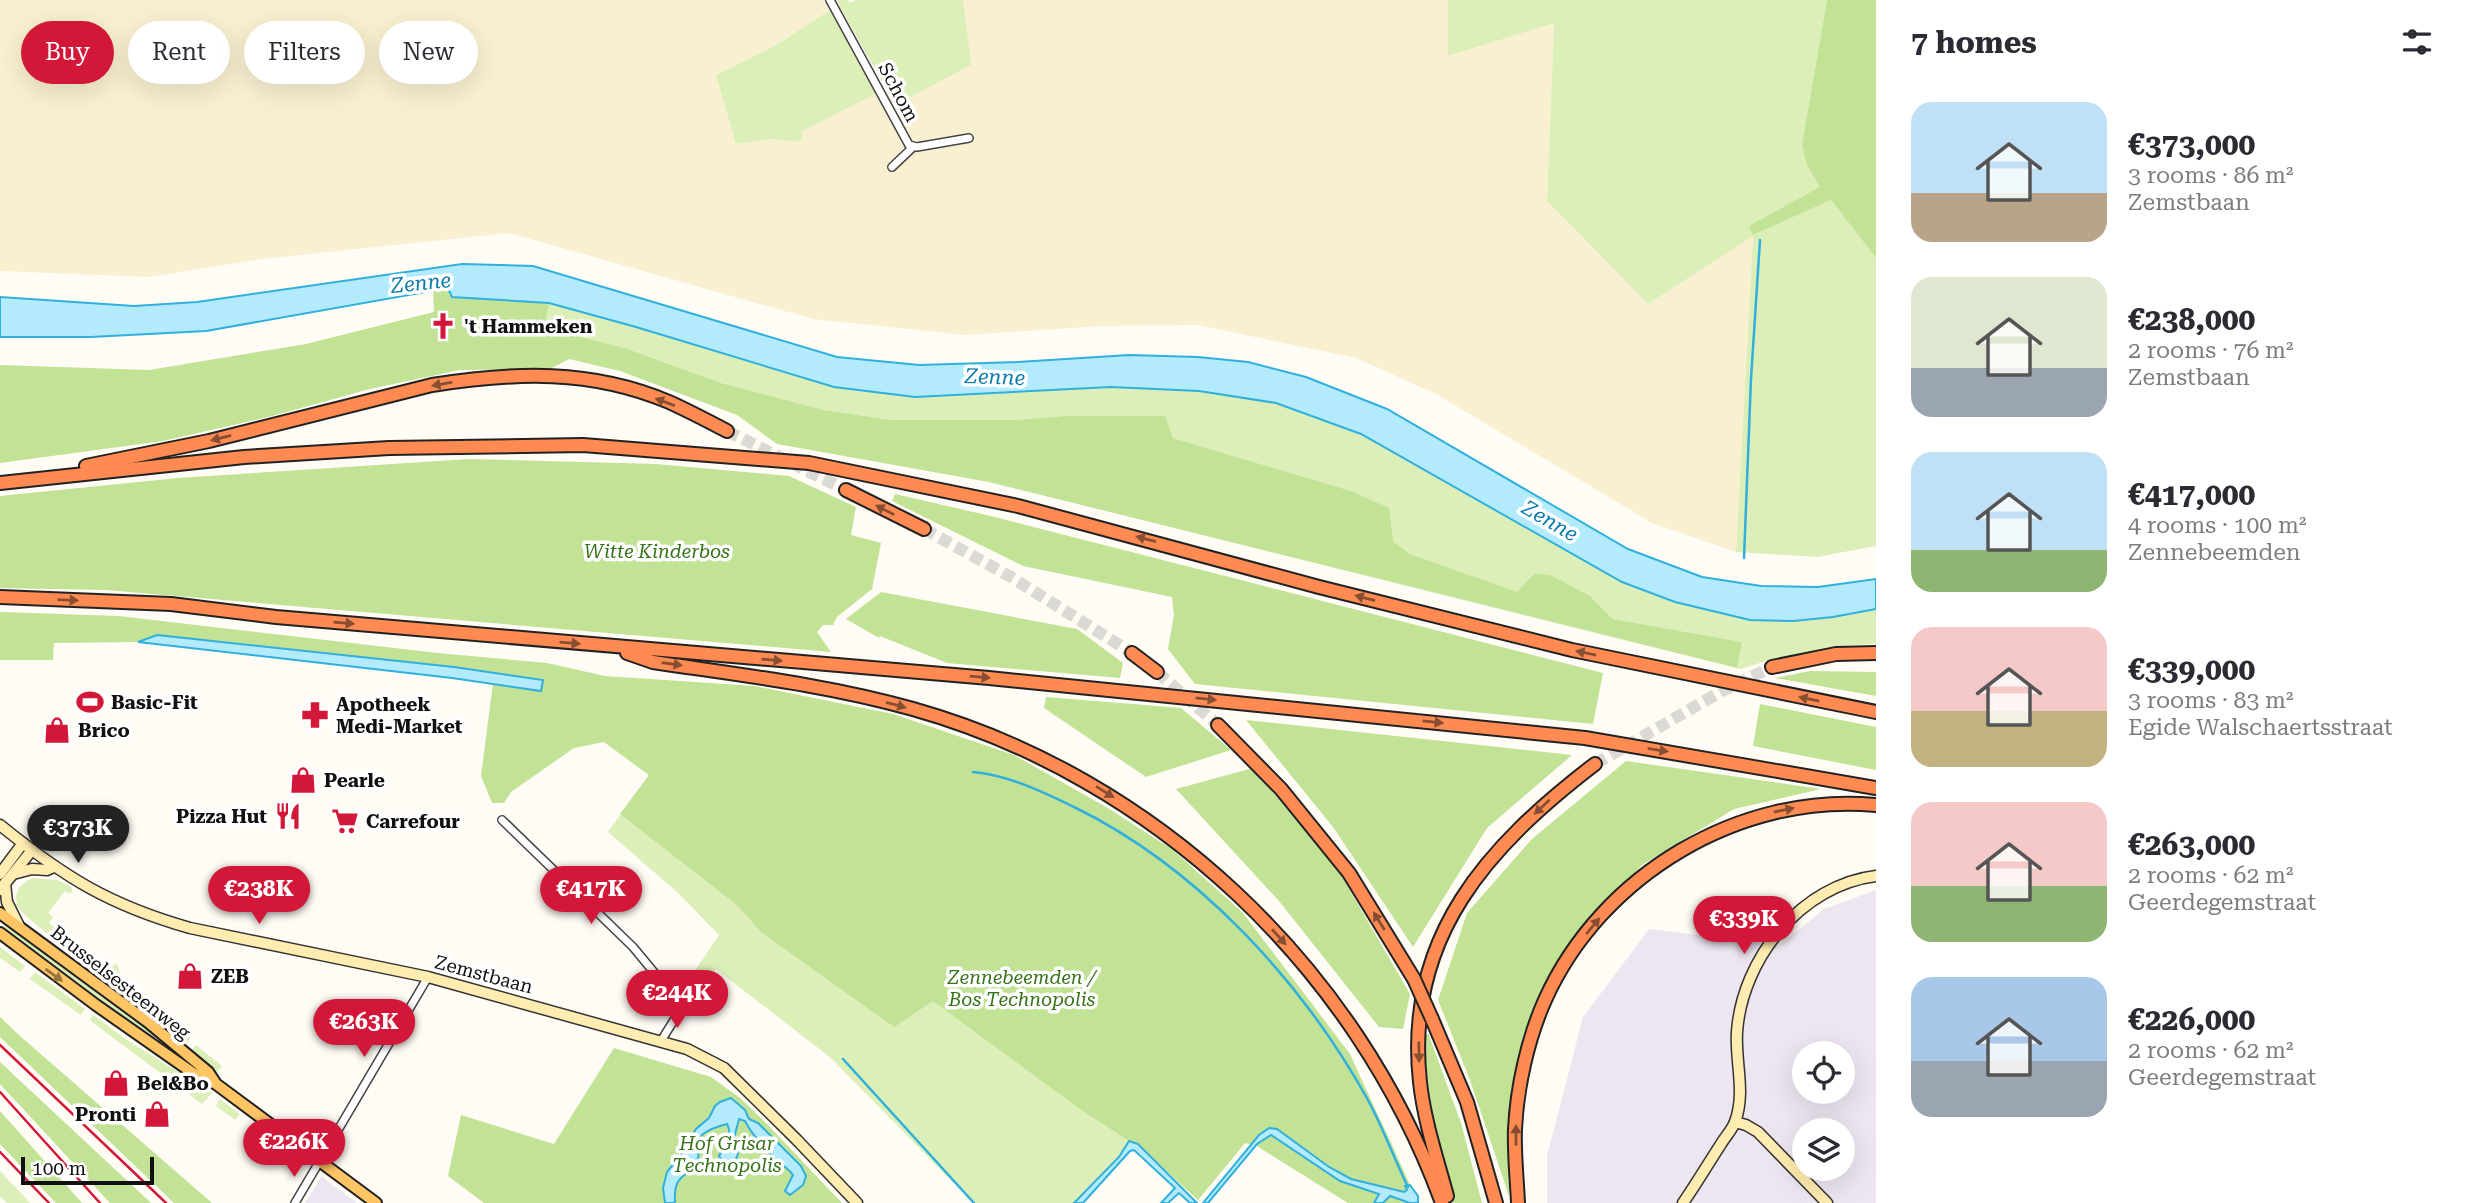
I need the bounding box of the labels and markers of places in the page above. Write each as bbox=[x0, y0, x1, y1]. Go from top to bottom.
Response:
church icon: 't Hammeken bbox=[428, 311, 458, 341]
place label: 't Hammeken bbox=[464, 315, 593, 338]
sports icon: Basic-Fit bbox=[75, 687, 105, 717]
place label: Basic-Fit bbox=[111, 691, 198, 714]
place label: Apotheek Medi-Market bbox=[336, 693, 463, 738]
pharmacy icon: Apotheek Medi-Market bbox=[300, 700, 330, 730]
shop icon: Brico bbox=[42, 715, 72, 745]
place label: Brico bbox=[78, 719, 130, 742]
shop icon: Pearle bbox=[288, 765, 318, 795]
place label: Pearle bbox=[324, 769, 385, 792]
restaurant icon: Pizza Hut bbox=[273, 801, 303, 831]
place label: Pizza Hut bbox=[176, 805, 267, 828]
pin: €373K bbox=[29, 806, 127, 865]
supermarket icon: Carrefour bbox=[330, 806, 360, 836]
place label: Carrefour bbox=[366, 810, 460, 833]
pin: €238K bbox=[210, 866, 308, 926]
pin: €417K bbox=[542, 866, 640, 926]
pin: €339K bbox=[1695, 897, 1793, 956]
shop icon: ZEB bbox=[175, 961, 205, 991]
place label: ZEB bbox=[211, 965, 249, 988]
pin: €244K bbox=[628, 970, 726, 1030]
pin: €263K bbox=[315, 1000, 413, 1059]
shop icon: Bel&Bo bbox=[101, 1068, 131, 1098]
place label: Bel&Bo bbox=[137, 1072, 209, 1095]
shop icon: Pronti bbox=[142, 1099, 172, 1129]
place label: Pronti bbox=[75, 1103, 136, 1126]
pin: €226K bbox=[245, 1120, 343, 1179]

